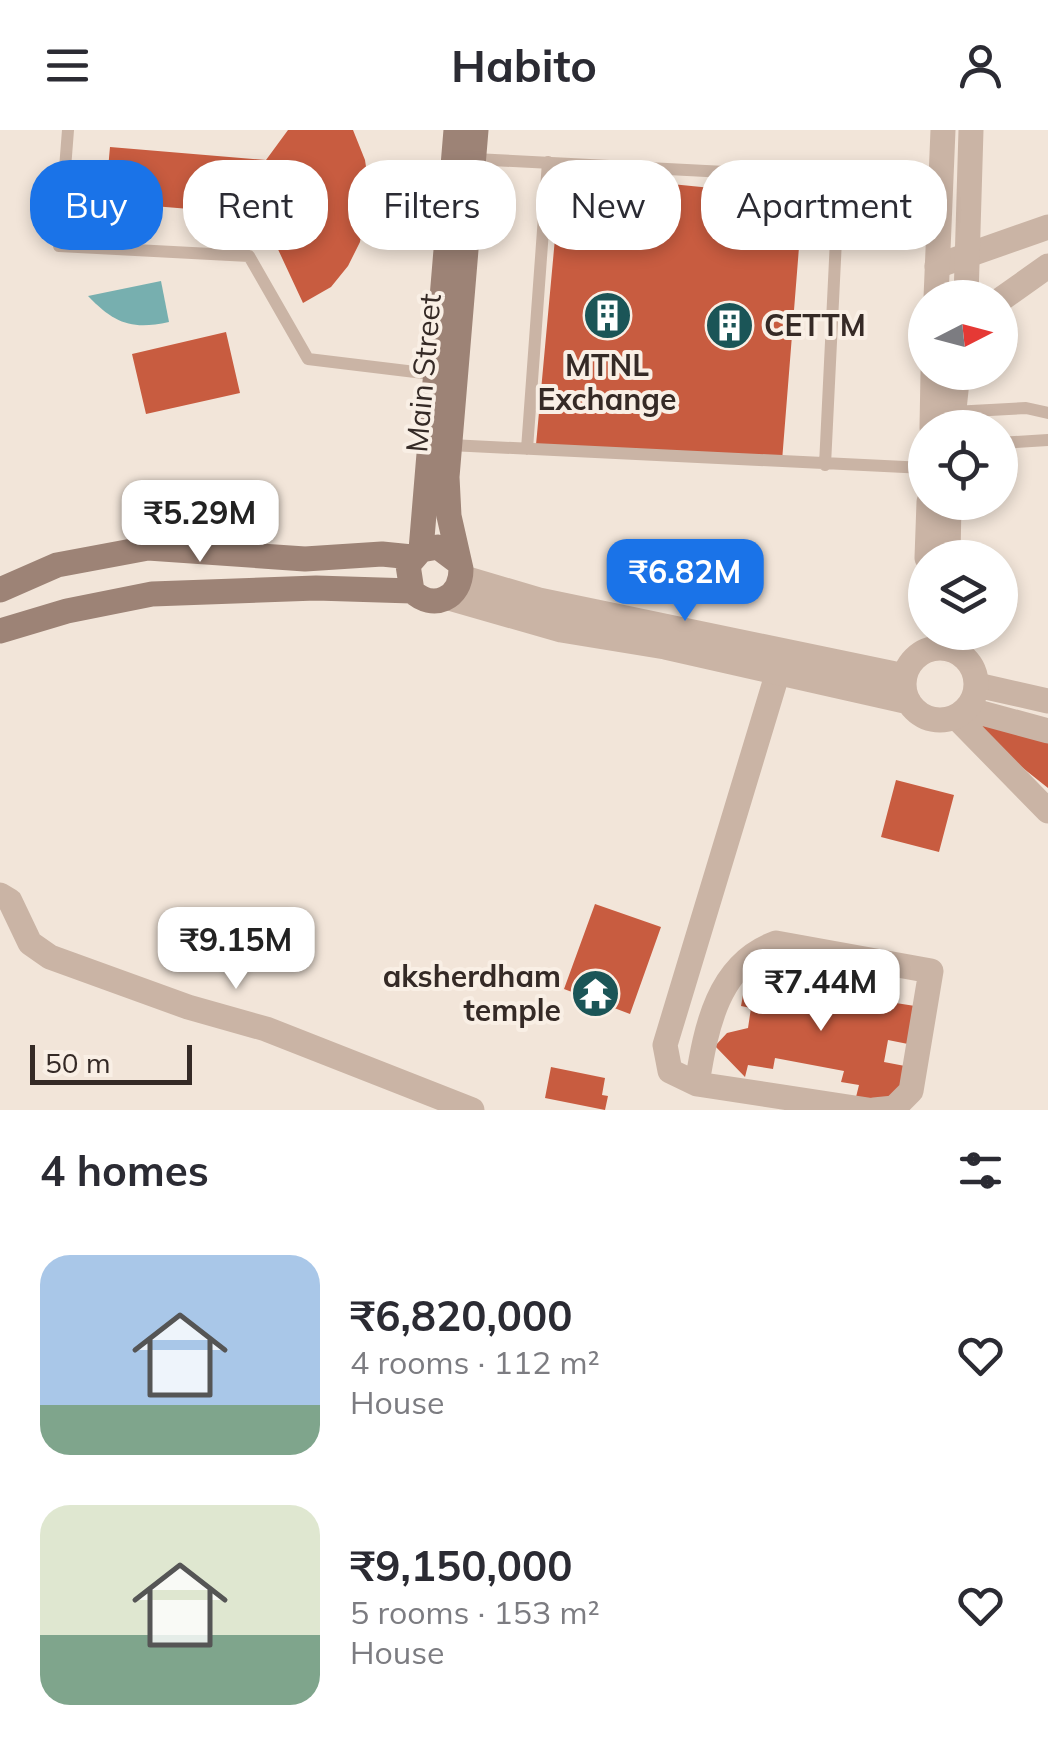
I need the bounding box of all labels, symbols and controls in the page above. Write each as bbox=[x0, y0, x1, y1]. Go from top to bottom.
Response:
text: Habito bbox=[451, 37, 597, 93]
icon: menu bbox=[40, 38, 95, 93]
icon: person bbox=[953, 38, 1008, 93]
chip: Buy bbox=[30, 160, 163, 250]
chip: Rent bbox=[183, 160, 328, 250]
chip: Filters bbox=[348, 160, 516, 250]
chip: New bbox=[536, 160, 681, 250]
chip: Apartment bbox=[701, 160, 947, 250]
north arrow bbox=[908, 280, 1018, 390]
map controls bbox=[908, 280, 1018, 650]
building icon: MTNL Exchange bbox=[581, 290, 633, 342]
street label: Main Street bbox=[397, 292, 449, 454]
building icon: CETTM bbox=[703, 299, 755, 351]
place label: CETTM bbox=[764, 306, 866, 344]
place label: MTNL Exchange bbox=[538, 346, 676, 418]
button: locate bbox=[908, 410, 1018, 520]
pin: ₹5.29M bbox=[119, 480, 281, 565]
text: ₹5.29M bbox=[144, 492, 256, 532]
pin: ₹6.82M bbox=[604, 539, 766, 624]
button: layers bbox=[908, 540, 1018, 650]
text: ₹6.82M bbox=[629, 551, 741, 591]
pin: ₹9.15M bbox=[155, 907, 317, 992]
text: ₹9.15M bbox=[180, 919, 292, 959]
pin: ₹7.44M bbox=[740, 949, 902, 1034]
place label: aksherdham temple bbox=[383, 957, 561, 1029]
text: ₹7.44M bbox=[765, 961, 877, 1001]
temple icon: aksherdham temple bbox=[570, 967, 622, 1019]
scale bar bbox=[30, 1040, 192, 1084]
text: 50 m bbox=[45, 1045, 111, 1080]
icon: filters bbox=[953, 1143, 1008, 1198]
text: 4 homes bbox=[40, 1144, 209, 1197]
text: ₹6,820,000 bbox=[350, 1289, 572, 1342]
icon: home bbox=[120, 1295, 240, 1415]
icon: heart bbox=[953, 1328, 1008, 1383]
text: 4 rooms · 112 m² bbox=[350, 1342, 600, 1382]
text: House bbox=[350, 1382, 445, 1422]
text: ₹9,150,000 bbox=[350, 1539, 572, 1592]
icon: home bbox=[120, 1545, 240, 1665]
icon: heart bbox=[953, 1578, 1008, 1633]
text: 5 rooms · 153 m² bbox=[350, 1592, 600, 1632]
text: House bbox=[350, 1632, 445, 1672]

